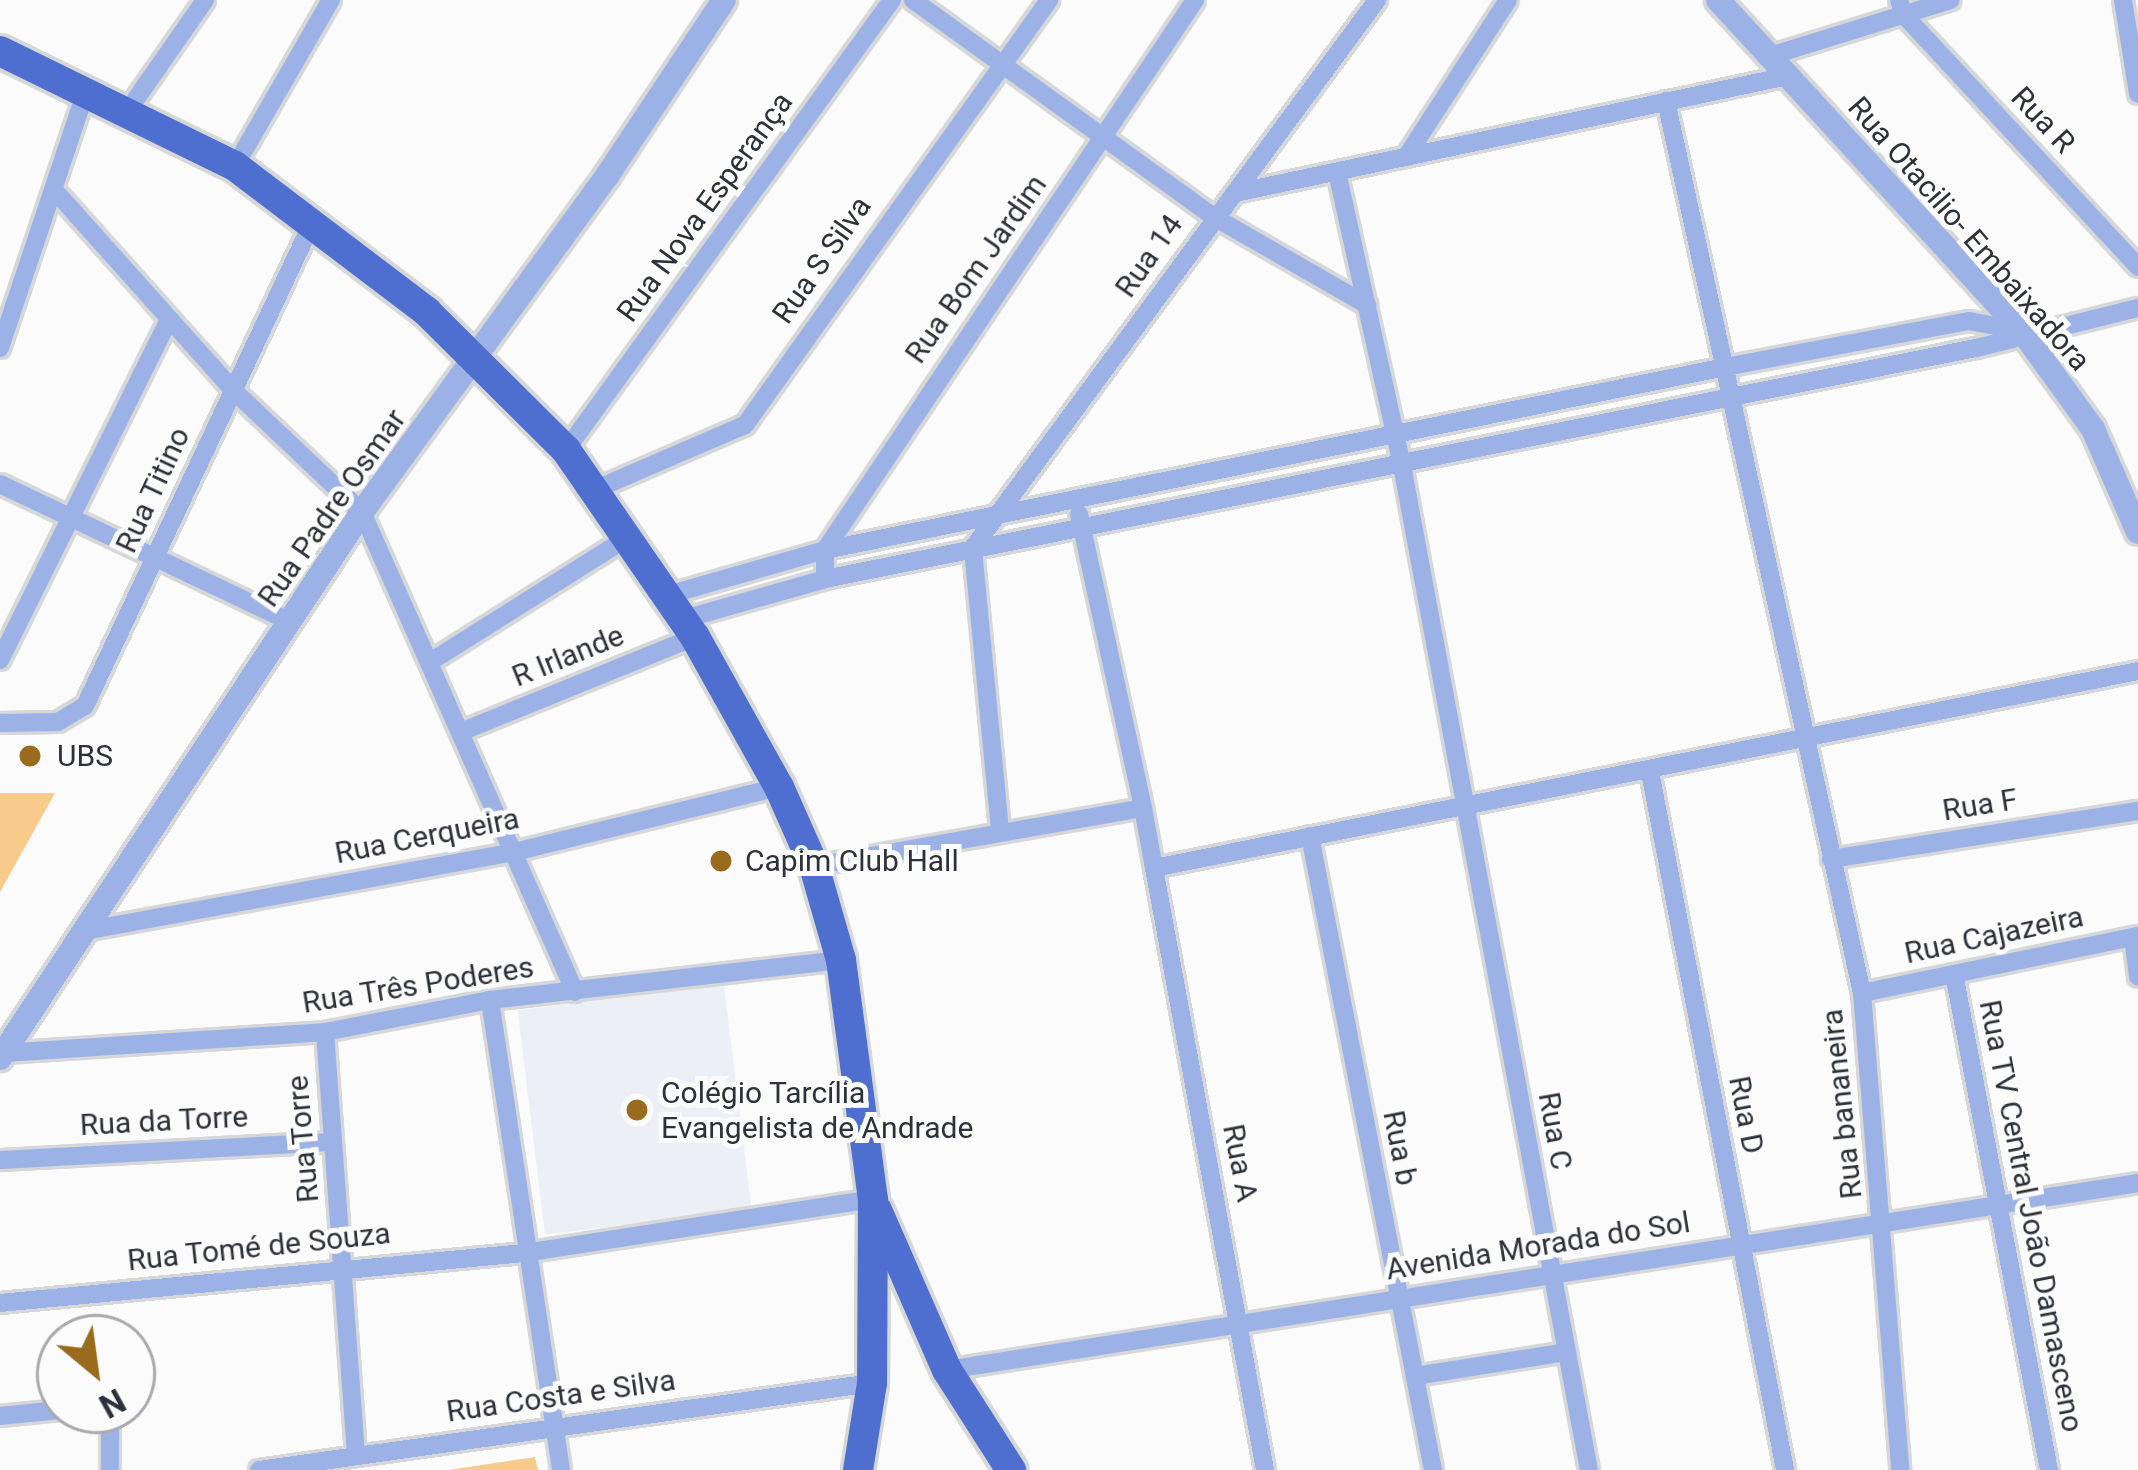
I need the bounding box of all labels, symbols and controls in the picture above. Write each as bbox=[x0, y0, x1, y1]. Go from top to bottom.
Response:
street label: Rua R bbox=[2003, 79, 2083, 161]
street label: Rua Nova Esperança bbox=[610, 85, 800, 329]
street label: Rua Otacilio- Embaixadora bbox=[1840, 90, 2098, 378]
street label: Rua Bom Jardim bbox=[898, 168, 1054, 370]
street label: Rua S Silva bbox=[765, 189, 879, 331]
street label: Rua 14 bbox=[1108, 208, 1190, 304]
street label: Rua Padre Osmar bbox=[250, 402, 414, 614]
street label: Rua Titino bbox=[108, 421, 198, 559]
street label: R Irlande bbox=[507, 617, 629, 695]
place label: UBS bbox=[57, 738, 113, 774]
marker: UBS bbox=[14, 740, 46, 772]
street label: Rua F bbox=[1940, 781, 2020, 829]
street label: Rua Cerqueira bbox=[332, 801, 522, 871]
place label: Capim Club Hall bbox=[745, 843, 959, 879]
marker: Capim Club Hall bbox=[708, 848, 734, 874]
street label: Rua Cajazeira bbox=[1901, 898, 2087, 972]
street label: Rua Três Poderes bbox=[299, 949, 537, 1021]
street label: Rua TV Central João Damasceno bbox=[1971, 997, 2091, 1435]
street label: Rua bananeira bbox=[1814, 1007, 1870, 1201]
street label: Rua D bbox=[1721, 1073, 1771, 1157]
street label: Rua Torre bbox=[279, 1074, 327, 1204]
place label: Colégio Tarcília Evangelista de Andrade bbox=[661, 1075, 973, 1146]
street label: Rua C bbox=[1530, 1089, 1580, 1173]
marker: Colégio Tarcília Evangelista de Andrade bbox=[624, 1097, 650, 1123]
street label: Rua da Torre bbox=[79, 1099, 249, 1143]
street label: Rua b bbox=[1375, 1107, 1425, 1189]
street label: Rua A bbox=[1215, 1121, 1265, 1205]
street label: Avenida Morada do Sol bbox=[1383, 1204, 1693, 1288]
street label: Rua Tomé de Souza bbox=[125, 1215, 393, 1279]
north arrow bbox=[36, 1314, 156, 1434]
street label: Rua Costa e Silva bbox=[444, 1362, 678, 1430]
text: N bbox=[93, 1381, 132, 1426]

